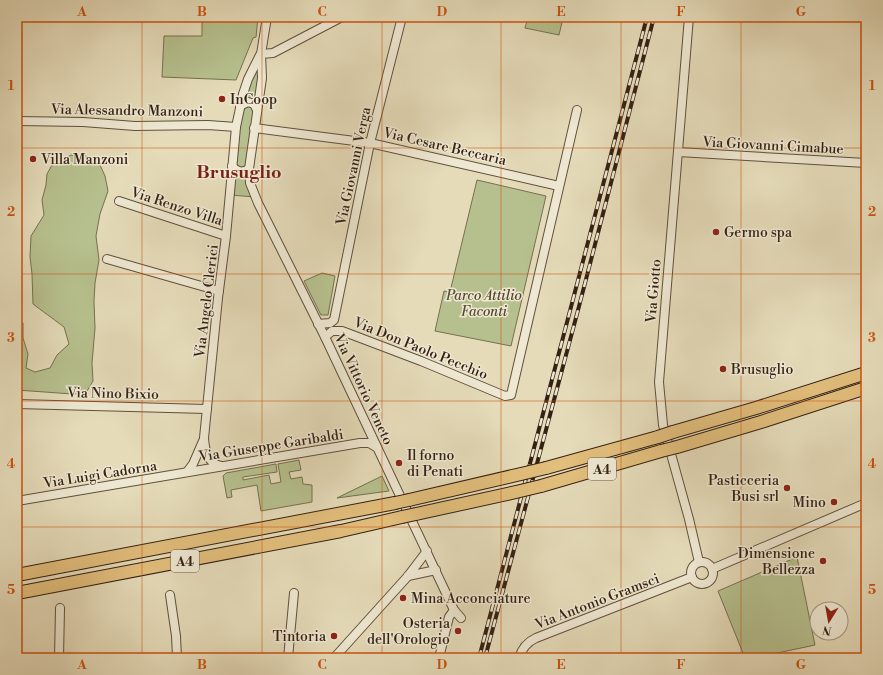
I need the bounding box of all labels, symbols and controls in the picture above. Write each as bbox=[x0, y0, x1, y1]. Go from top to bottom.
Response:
text: A bbox=[76, 4, 87, 20]
text: B bbox=[197, 4, 207, 20]
text: C bbox=[317, 4, 327, 20]
text: D bbox=[437, 4, 447, 20]
text: E bbox=[556, 4, 566, 20]
text: F bbox=[676, 4, 686, 20]
text: G bbox=[796, 4, 807, 20]
text: 1 bbox=[8, 78, 15, 94]
text: 1 bbox=[869, 78, 876, 94]
place label: InCoop bbox=[230, 91, 277, 109]
marker: InCoop bbox=[217, 94, 227, 104]
street label: Via Alessandro Manzoni bbox=[50, 101, 204, 121]
street label: Via Giovanni Verga bbox=[332, 104, 376, 228]
street label: Via Cesare Beccaria bbox=[381, 124, 509, 170]
street label: Via Giovanni Cimabue bbox=[701, 133, 844, 159]
place label: Villa Manzoni bbox=[40, 151, 129, 169]
marker: Villa Manzoni bbox=[28, 154, 38, 164]
district label: Brusuglio bbox=[196, 161, 282, 184]
street label: Via Renzo Villa bbox=[128, 183, 226, 231]
text: 2 bbox=[7, 204, 15, 220]
text: 2 bbox=[868, 204, 876, 220]
place label: Germo spa bbox=[724, 224, 793, 242]
marker: Germo spa bbox=[711, 227, 721, 237]
street label: Via Angelo Clerici bbox=[191, 243, 223, 360]
street label: Via Giotto bbox=[642, 258, 666, 325]
park label: Parco Attilio Faconti bbox=[445, 287, 522, 321]
street label: Via Don Paolo Pecchio bbox=[350, 313, 490, 384]
text: 3 bbox=[7, 330, 15, 346]
street label: Via Vittorio Veneto bbox=[329, 330, 397, 448]
text: 3 bbox=[868, 330, 876, 346]
place label: Brusuglio bbox=[730, 361, 793, 379]
marker: Brusuglio bbox=[718, 364, 728, 374]
street label: Via Nino Bixio bbox=[66, 384, 159, 404]
street label: Via Giuseppe Garibaldi bbox=[197, 426, 345, 466]
place label: Il forno di Penati bbox=[407, 447, 464, 481]
text: 4 bbox=[7, 456, 16, 472]
text: 4 bbox=[868, 456, 877, 472]
street label: Via Luigi Cadorna bbox=[41, 457, 159, 493]
marker: Il forno di Penati bbox=[394, 458, 404, 468]
road number: A4 bbox=[588, 458, 616, 480]
place label: Pasticceria Busi srl bbox=[708, 472, 780, 506]
marker: Pasticceria Busi srl bbox=[782, 483, 792, 493]
place label: Mino bbox=[793, 494, 826, 512]
marker: Mino bbox=[829, 497, 839, 507]
place label: Dimensione Bellezza bbox=[738, 545, 816, 579]
road number: A4 bbox=[171, 550, 199, 572]
marker: Dimensione Bellezza bbox=[818, 556, 828, 566]
street label: Via Antonio Gramsci bbox=[532, 570, 662, 634]
text: 5 bbox=[7, 582, 15, 598]
text: 5 bbox=[868, 582, 876, 598]
place label: Mina Acconciature bbox=[411, 590, 531, 608]
marker: Mina Acconciature bbox=[398, 593, 408, 603]
north arrow bbox=[809, 601, 849, 641]
place label: Osteria dell'Orologio bbox=[367, 615, 451, 649]
text: N bbox=[821, 622, 833, 638]
marker: Osteria dell'Orologio bbox=[453, 626, 463, 636]
place label: Tintoria bbox=[273, 628, 327, 646]
marker: Tintoria bbox=[329, 631, 339, 641]
text: A bbox=[76, 657, 87, 673]
text: B bbox=[197, 657, 207, 673]
text: C bbox=[317, 657, 327, 673]
text: D bbox=[437, 657, 447, 673]
text: E bbox=[556, 657, 566, 673]
text: F bbox=[676, 657, 686, 673]
text: G bbox=[796, 657, 807, 673]

